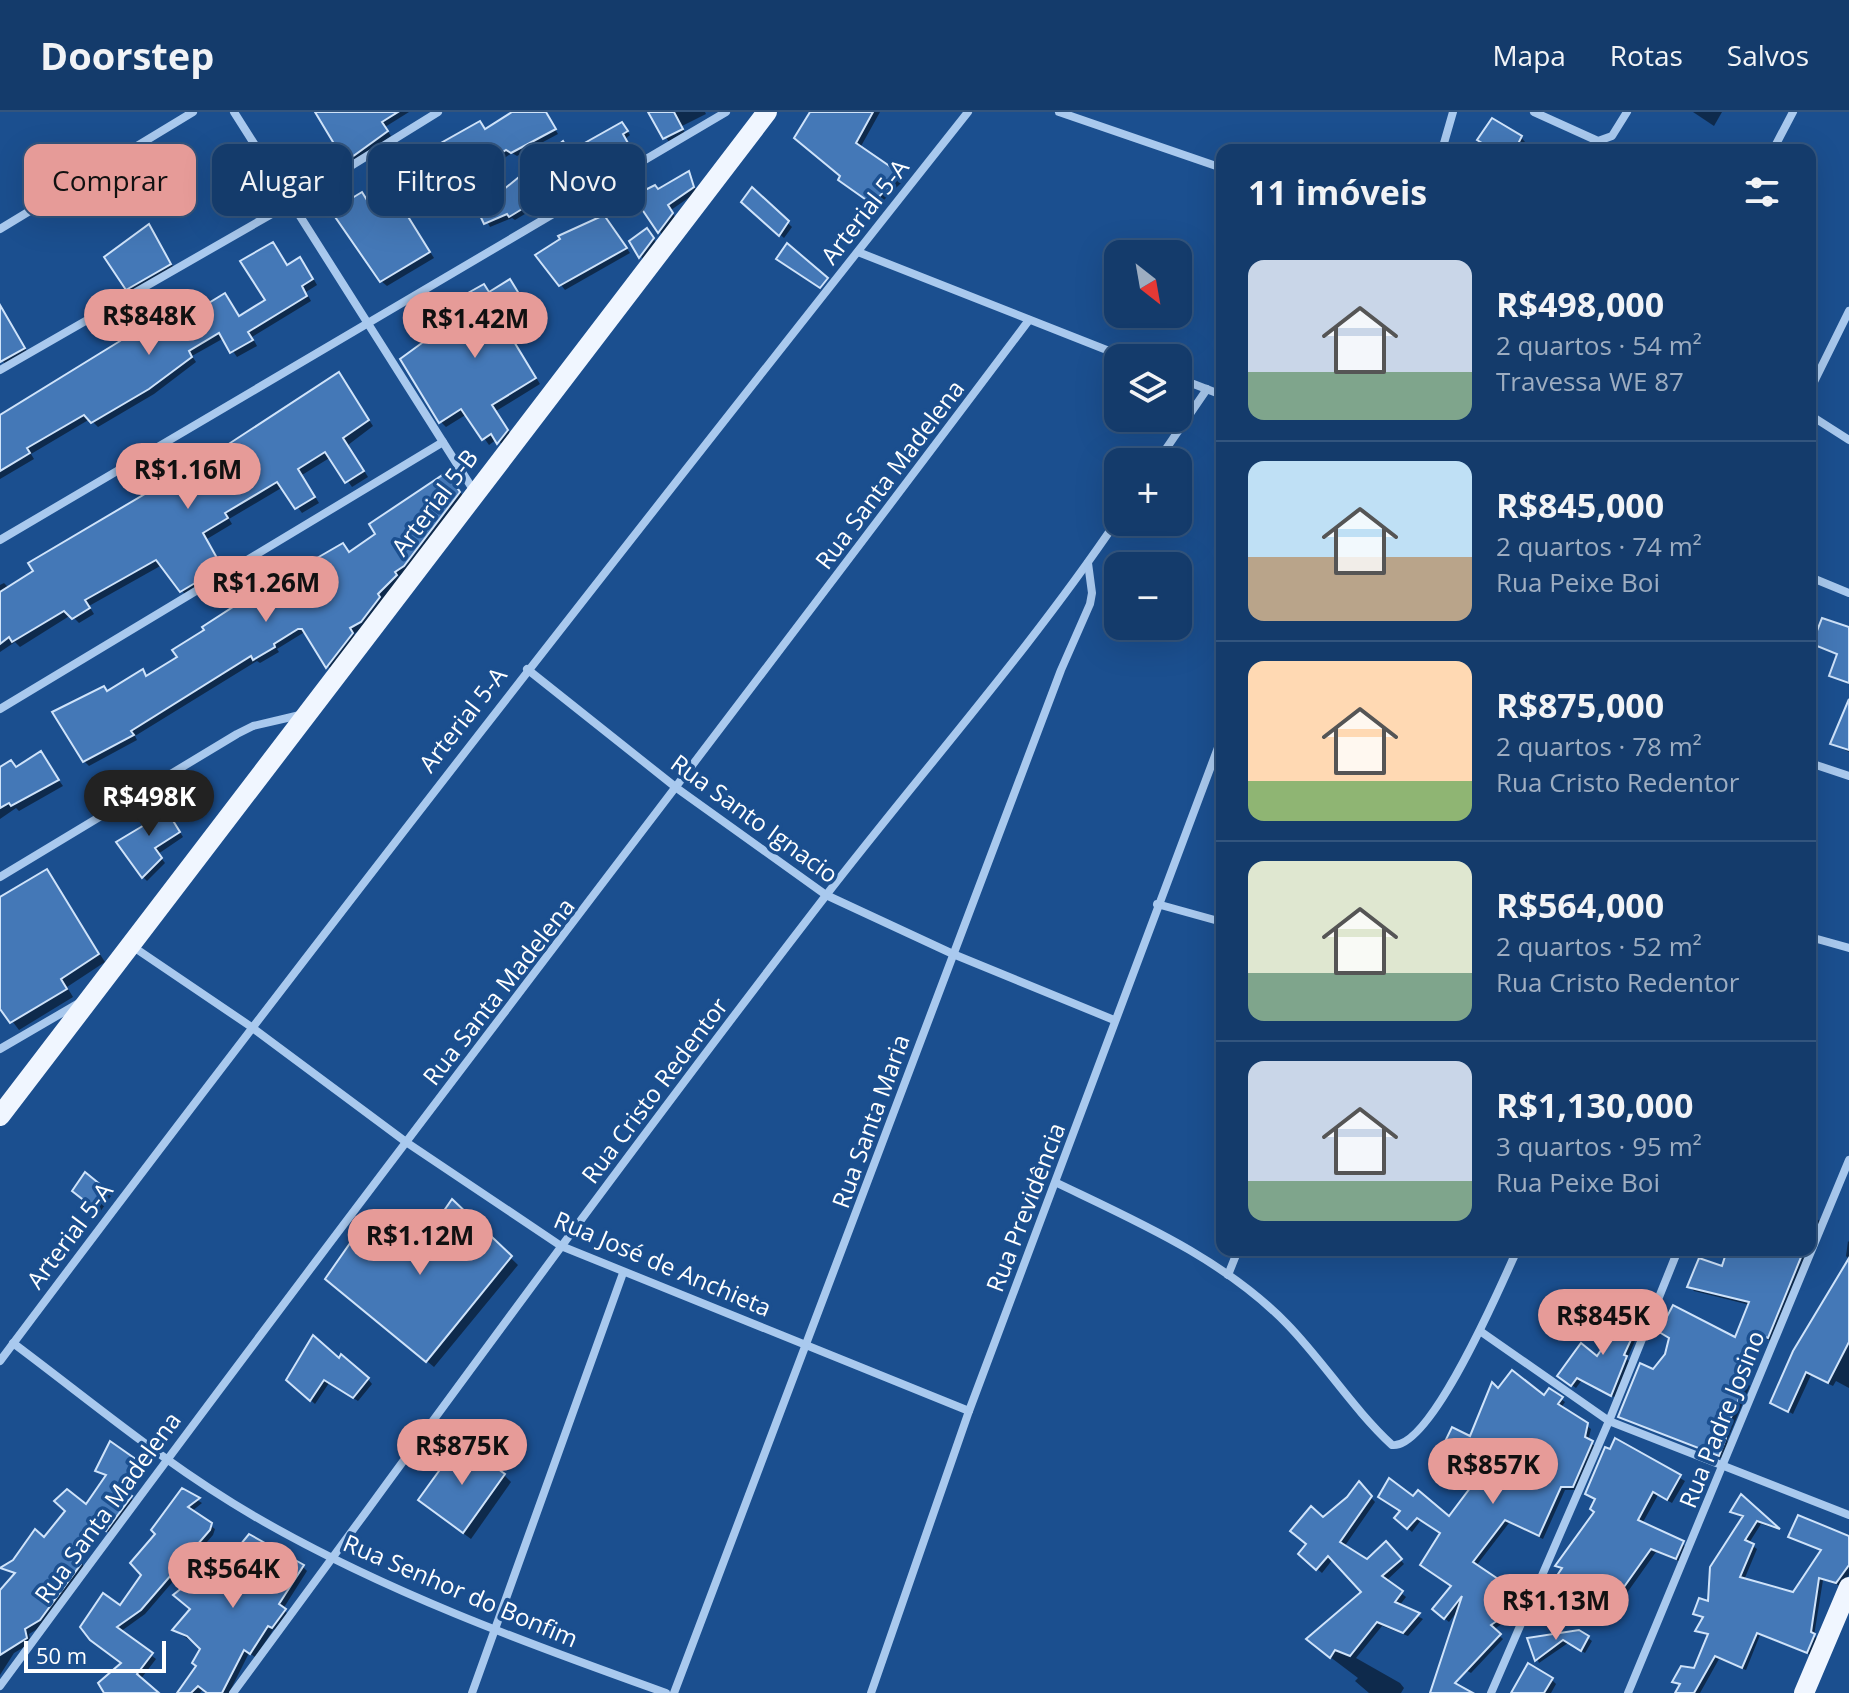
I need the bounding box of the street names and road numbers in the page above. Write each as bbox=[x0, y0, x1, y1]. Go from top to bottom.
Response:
street label: Arterial 5-A bbox=[812, 151, 916, 270]
street label: Rua Santa Madelena bbox=[807, 373, 971, 575]
street label: Arterial 5-B bbox=[383, 442, 485, 562]
street label: Arterial 5-A bbox=[410, 659, 514, 778]
street label: Rua Santo Ignacio bbox=[665, 746, 845, 890]
street label: Rua Santa Madelena bbox=[414, 891, 582, 1091]
street label: Rua Cristo Redentor bbox=[573, 990, 735, 1190]
street label: Rua Santa Maria bbox=[823, 1030, 917, 1212]
street label: Rua Previdência bbox=[978, 1118, 1072, 1296]
street label: Arterial 5-A bbox=[18, 1174, 120, 1295]
street label: Rua José de Anchieta bbox=[549, 1202, 777, 1324]
street label: Rua Padre Josino bbox=[1670, 1325, 1772, 1513]
street label: Rua Santa Madelena bbox=[26, 1405, 188, 1609]
street label: Rua Senhor do Bonfim bbox=[339, 1526, 583, 1654]

